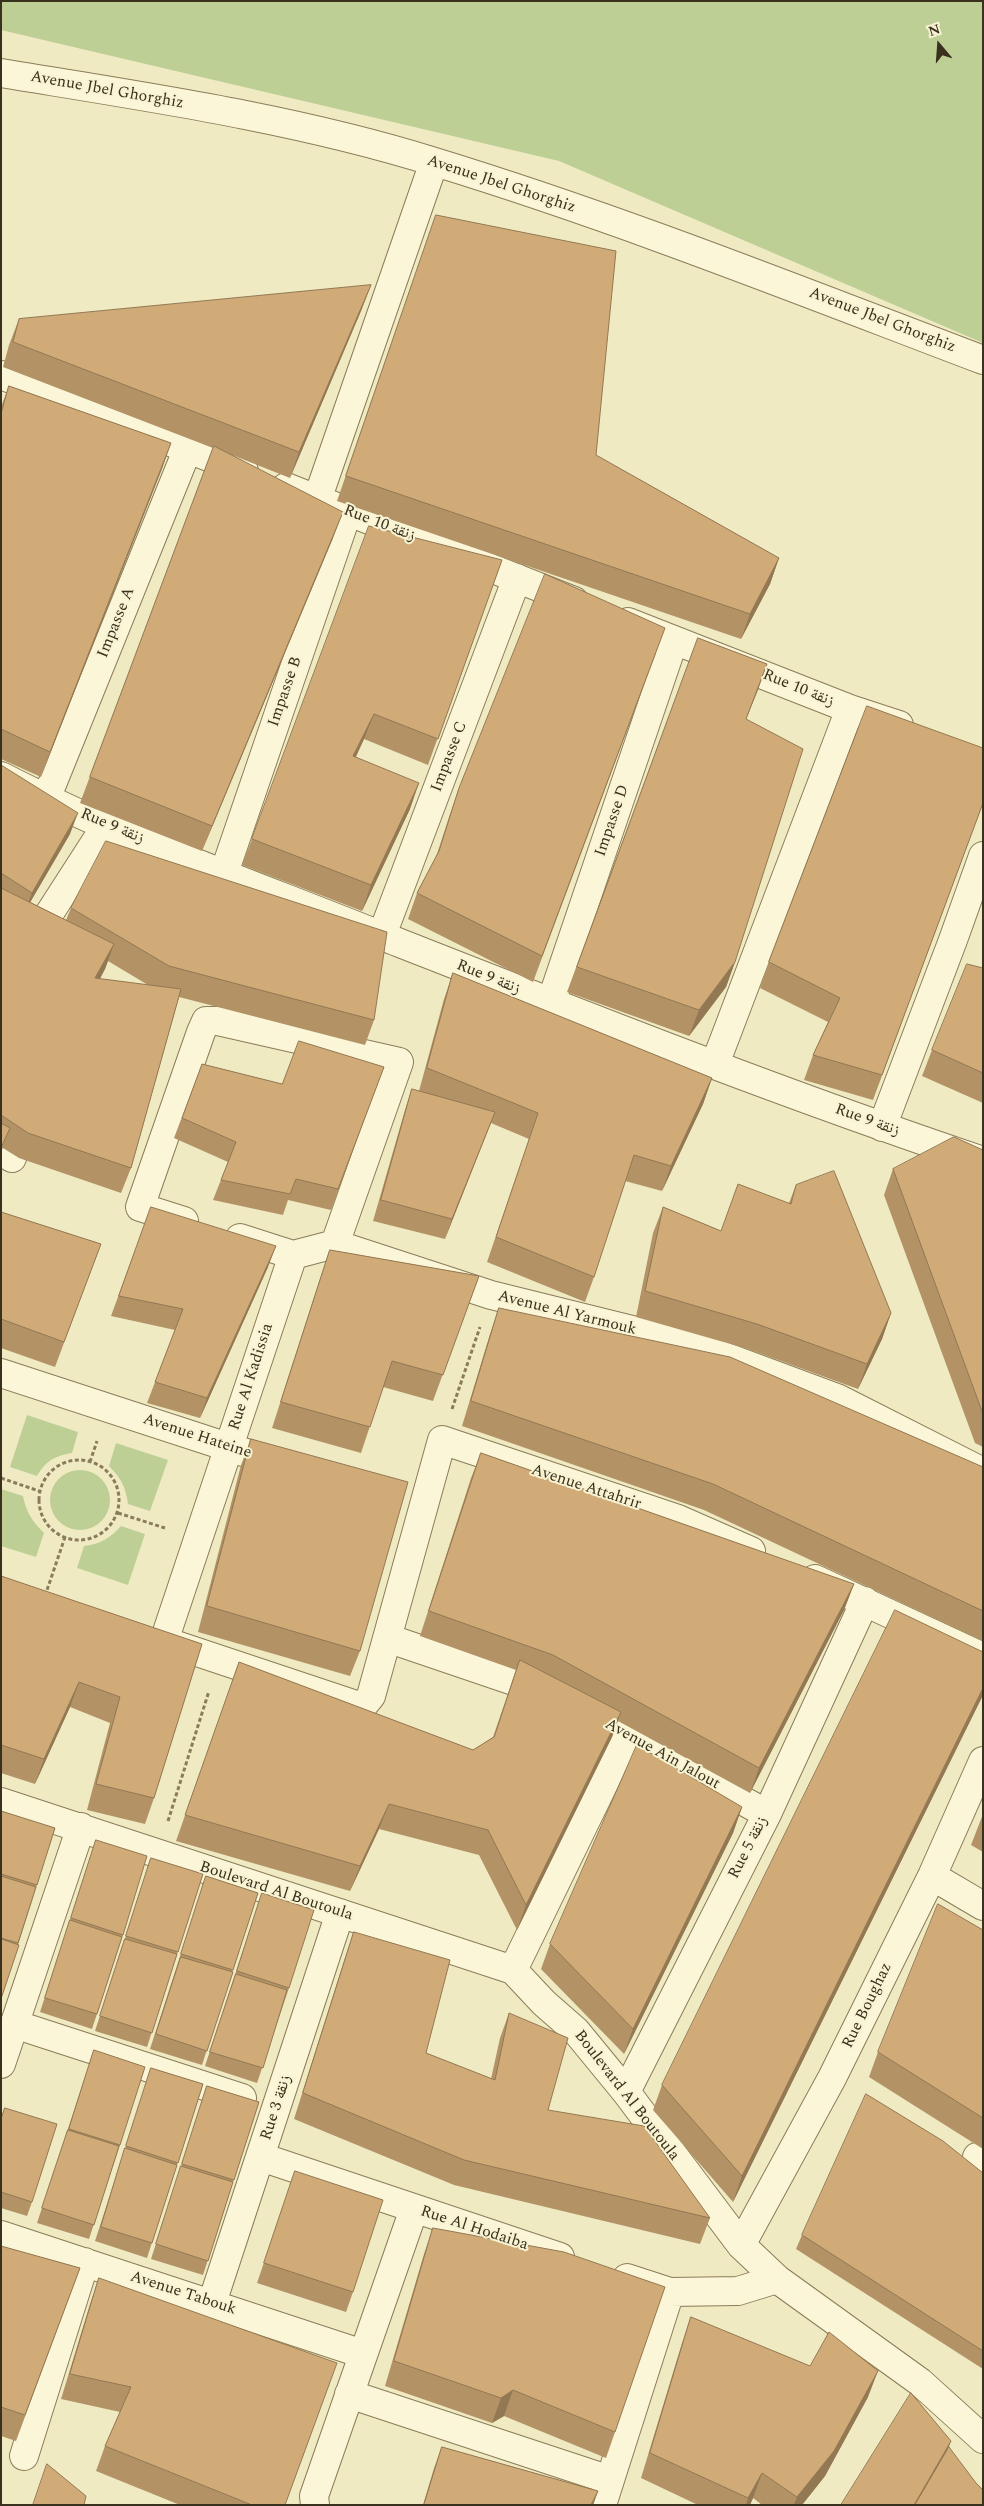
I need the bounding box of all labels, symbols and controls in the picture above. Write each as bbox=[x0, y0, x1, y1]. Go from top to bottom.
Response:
text: N bbox=[926, 19, 943, 42]
north arrow bbox=[914, 20, 964, 70]
street label: Avenue Jbel Ghorghiz bbox=[29, 68, 185, 114]
street label: Avenue Jbel Ghorghiz bbox=[424, 152, 578, 218]
street label: Avenue Jbel Ghorghiz bbox=[806, 284, 958, 358]
street label: Rue 10 زنقة bbox=[340, 502, 418, 546]
street label: Impasse A bbox=[94, 585, 140, 661]
street label: Impasse B bbox=[265, 654, 307, 730]
street label: Rue 10 زنقة bbox=[759, 666, 837, 712]
street label: Impasse C bbox=[428, 719, 472, 795]
street label: Impasse D bbox=[592, 783, 634, 859]
street label: Rue 9 زنقة bbox=[77, 805, 147, 849]
street label: Rue 9 زنقة bbox=[453, 956, 523, 1000]
street label: Rue 9 زنقة bbox=[832, 1100, 902, 1142]
street label: Avenue Al Yarmouk bbox=[496, 1287, 638, 1341]
street label: Rue Al Kadissia bbox=[226, 1321, 278, 1433]
street label: Avenue Hateine bbox=[140, 1410, 254, 1464]
street label: Avenue Attahrir bbox=[529, 1461, 643, 1515]
street label: Avenue Ain Jalout bbox=[601, 1715, 723, 1795]
street label: Rue 5 زنقة bbox=[725, 1814, 773, 1882]
street label: Boulevard Al Boutoula bbox=[197, 1858, 355, 1926]
street label: Rue Boughaz bbox=[839, 1960, 897, 2052]
street label: Boulevard Al Boutoula bbox=[569, 2027, 683, 2165]
street label: Rue 3 زنقة bbox=[257, 2073, 297, 2143]
street label: Rue Al Hodaiba bbox=[418, 2203, 530, 2255]
street label: Avenue Tabouk bbox=[128, 2268, 238, 2320]

